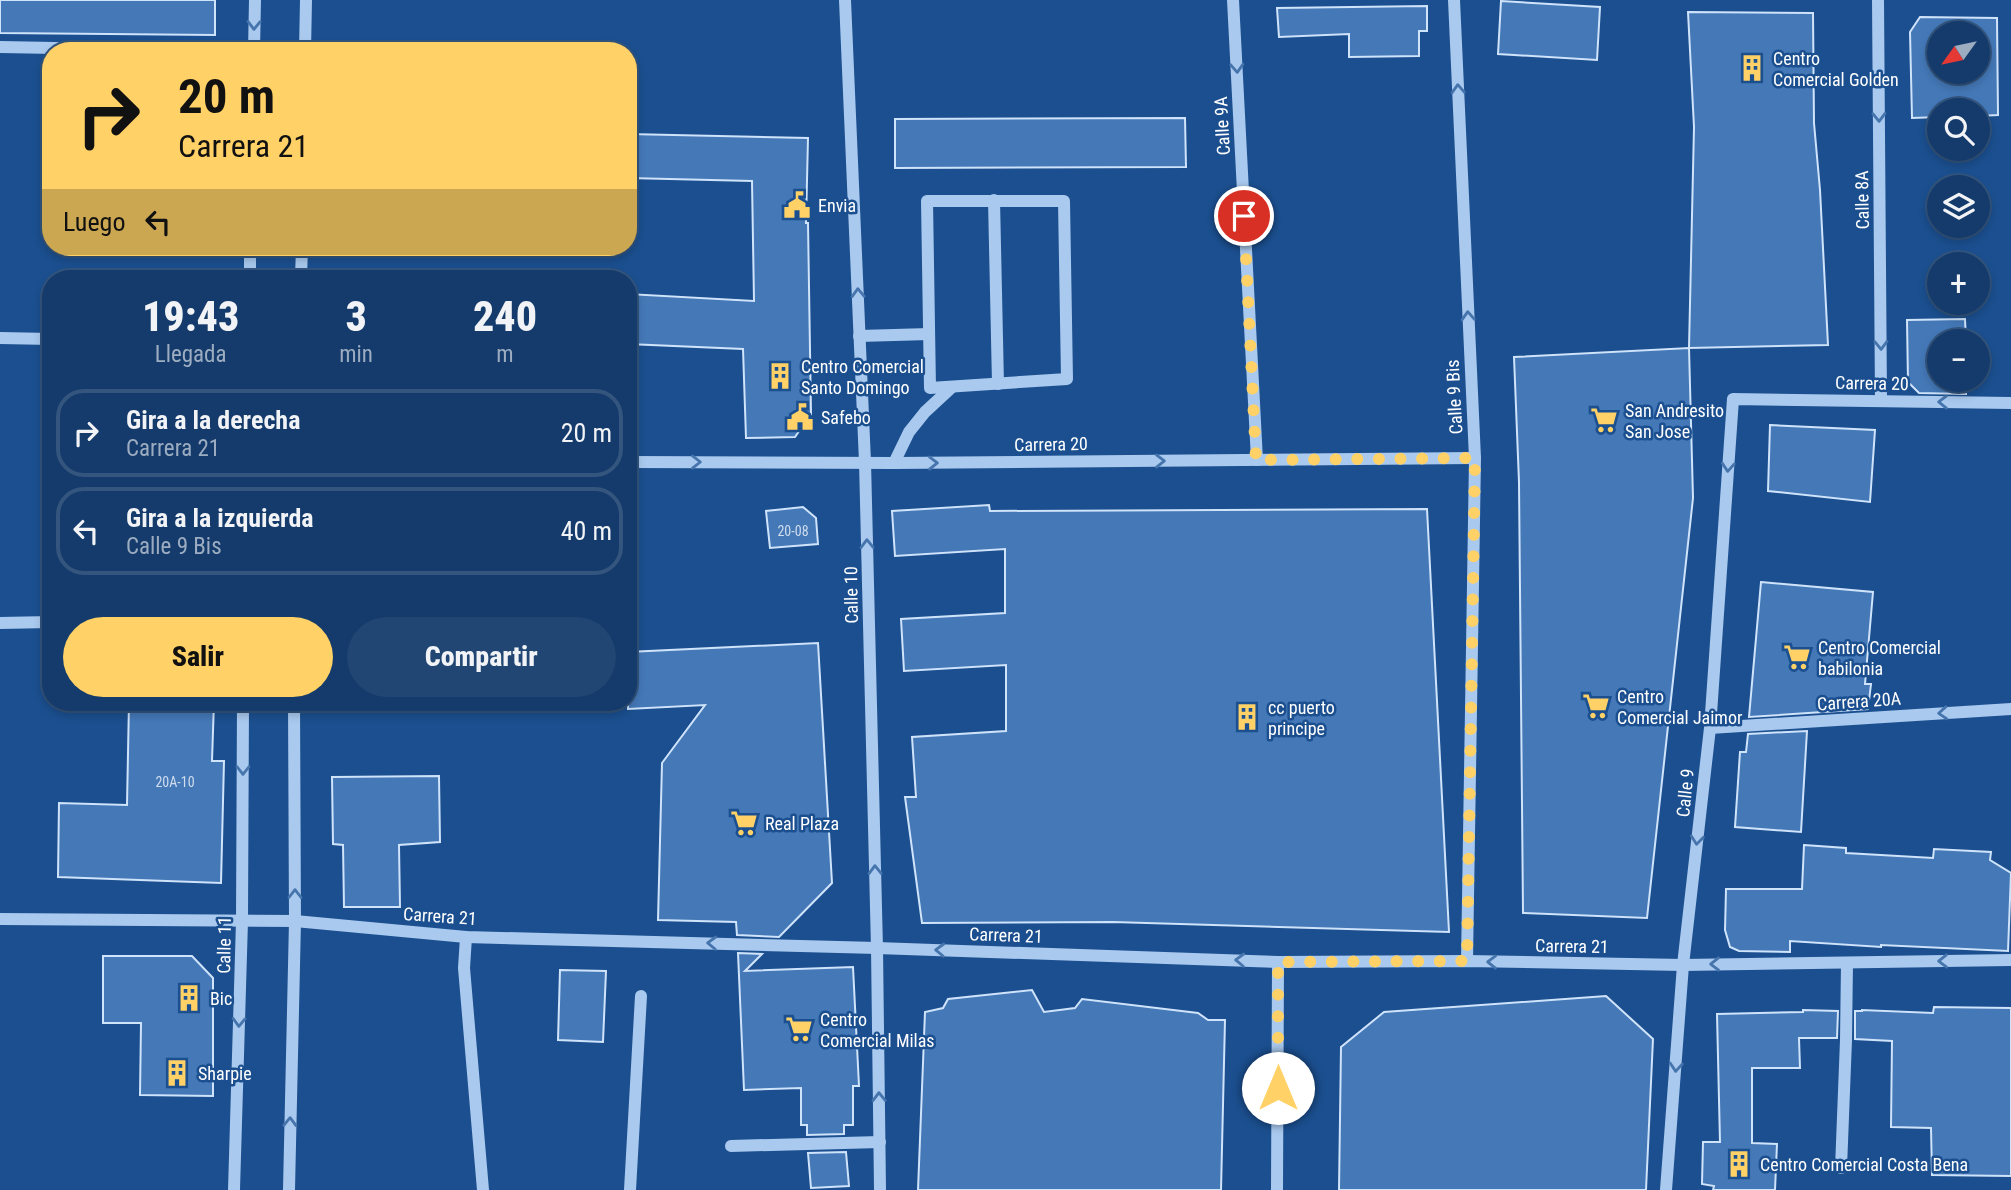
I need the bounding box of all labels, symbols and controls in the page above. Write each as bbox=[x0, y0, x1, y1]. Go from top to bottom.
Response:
one-way arrow bbox=[247, 20, 262, 31]
north arrow bbox=[1927, 21, 1990, 84]
map controls bbox=[1927, 21, 1990, 392]
place label: Centro Comercial Golden bbox=[1773, 48, 1899, 90]
building icon: Centro Comercial Golden bbox=[1737, 53, 1767, 83]
one-way arrow bbox=[1229, 63, 1244, 74]
text: 20 m bbox=[178, 68, 275, 125]
icon: right bbox=[63, 70, 154, 161]
one-way arrow bbox=[1451, 83, 1466, 94]
street label: Calle 9A bbox=[1210, 95, 1234, 156]
button: search bbox=[1927, 98, 1990, 161]
one-way arrow bbox=[1871, 112, 1887, 123]
text: Carrera 21 bbox=[178, 127, 309, 165]
street label: Calle 8A bbox=[1851, 170, 1873, 230]
button: layers bbox=[1927, 175, 1990, 238]
pin bbox=[1214, 186, 1274, 246]
public building icon: Envia bbox=[782, 190, 812, 220]
place label: Envia bbox=[818, 195, 856, 216]
icon: arrive bbox=[1225, 197, 1263, 235]
icon: left bbox=[139, 203, 177, 241]
text: Luego bbox=[63, 207, 125, 237]
button: + bbox=[1927, 252, 1990, 315]
one-way arrow bbox=[850, 287, 865, 298]
text: 19:43 bbox=[142, 292, 239, 341]
text: 3 bbox=[345, 292, 367, 341]
text: 240 bbox=[473, 292, 537, 341]
one-way arrow bbox=[1461, 310, 1476, 321]
button: − bbox=[1927, 329, 1990, 392]
one-way arrow bbox=[1873, 340, 1889, 350]
text: Llegada bbox=[155, 341, 227, 368]
text: min bbox=[339, 341, 373, 368]
text: m bbox=[496, 341, 514, 368]
place label: Centro Comercial Santo Domingo bbox=[801, 356, 924, 398]
street label: Calle 9 Bis bbox=[1442, 359, 1466, 435]
building icon: Centro Comercial Santo Domingo bbox=[765, 361, 795, 391]
street label: Carrera 20 bbox=[1835, 372, 1909, 394]
one-way arrow bbox=[1937, 394, 1948, 409]
place label: San Andresito San Jose bbox=[1625, 400, 1724, 442]
public building icon: Safebo bbox=[785, 402, 815, 432]
text: Gira a la derecha bbox=[126, 405, 300, 435]
supermarket icon: San Andresito San Jose bbox=[1589, 405, 1619, 435]
place label: Safebo bbox=[821, 407, 871, 428]
icon: right bbox=[67, 414, 105, 452]
text: 20 m bbox=[561, 418, 612, 448]
street label: Carrera 20 bbox=[1014, 433, 1088, 455]
text: Carrera 21 bbox=[126, 435, 220, 462]
one-way arrow bbox=[1156, 453, 1166, 469]
one-way arrow bbox=[692, 454, 702, 470]
one-way arrow bbox=[928, 455, 939, 471]
one-way arrow bbox=[1721, 462, 1736, 473]
text: Gira a la izquierda bbox=[126, 503, 314, 533]
icon: left bbox=[67, 512, 105, 550]
text: 40 m bbox=[561, 516, 612, 546]
house number: 20-08 bbox=[777, 523, 809, 539]
text: Calle 9 Bis bbox=[126, 533, 222, 560]
one-way arrow bbox=[859, 539, 875, 549]
street label: Calle 10 bbox=[840, 566, 862, 624]
button: Salir bbox=[63, 617, 333, 697]
button: Compartir bbox=[347, 617, 616, 697]
place label: Centro Comercial babilonia bbox=[1818, 637, 1941, 679]
supermarket icon: Centro Comercial babilonia bbox=[1782, 642, 1812, 672]
place label: Centro Comercial Jaimor bbox=[1617, 686, 1743, 728]
street label: Carrera 20A bbox=[1816, 688, 1902, 714]
supermarket icon: Centro Comercial Jaimor bbox=[1581, 691, 1611, 721]
place label: cc puerto principe bbox=[1268, 697, 1335, 739]
building icon: cc puerto principe bbox=[1232, 702, 1262, 732]
one-way arrow bbox=[1937, 706, 1948, 721]
one-way arrow bbox=[235, 765, 251, 776]
street label: Calle 9 bbox=[1672, 768, 1698, 818]
house number: 20A-10 bbox=[155, 774, 195, 790]
supermarket icon: Real Plaza bbox=[729, 808, 759, 838]
place label: Real Plaza bbox=[765, 813, 839, 834]
one-way arrow bbox=[1690, 834, 1705, 846]
one-way arrow bbox=[867, 864, 883, 875]
one-way arrow bbox=[287, 889, 303, 899]
street label: Carrera 21 bbox=[402, 903, 478, 929]
street label: Calle 11 bbox=[213, 916, 235, 974]
street label: Carrera 21 bbox=[969, 923, 1043, 947]
street label: Carrera 21 bbox=[1535, 935, 1609, 957]
one-way arrow bbox=[707, 936, 718, 951]
one-way arrow bbox=[934, 942, 944, 958]
one-way arrow bbox=[1235, 953, 1246, 968]
one-way arrow bbox=[1937, 953, 1948, 969]
one-way arrow bbox=[1487, 954, 1497, 970]
one-way arrow bbox=[1710, 956, 1720, 972]
building icon: Bic bbox=[174, 983, 204, 1013]
place label: Bic bbox=[210, 988, 232, 1009]
place label: Centro Comercial Milas bbox=[820, 1009, 935, 1051]
supermarket icon: Centro Comercial Milas bbox=[784, 1014, 814, 1044]
one-way arrow bbox=[232, 1017, 247, 1028]
position arrow bbox=[1241, 1051, 1315, 1125]
building icon: Sharpie bbox=[162, 1058, 192, 1088]
one-way arrow bbox=[1669, 1061, 1684, 1072]
place label: Sharpie bbox=[198, 1063, 252, 1084]
one-way arrow bbox=[871, 1092, 887, 1102]
one-way arrow bbox=[283, 1116, 298, 1127]
building icon: Centro Comercial Costa Bena bbox=[1724, 1149, 1754, 1179]
place label: Centro Comercial Costa Bena bbox=[1760, 1154, 1968, 1175]

